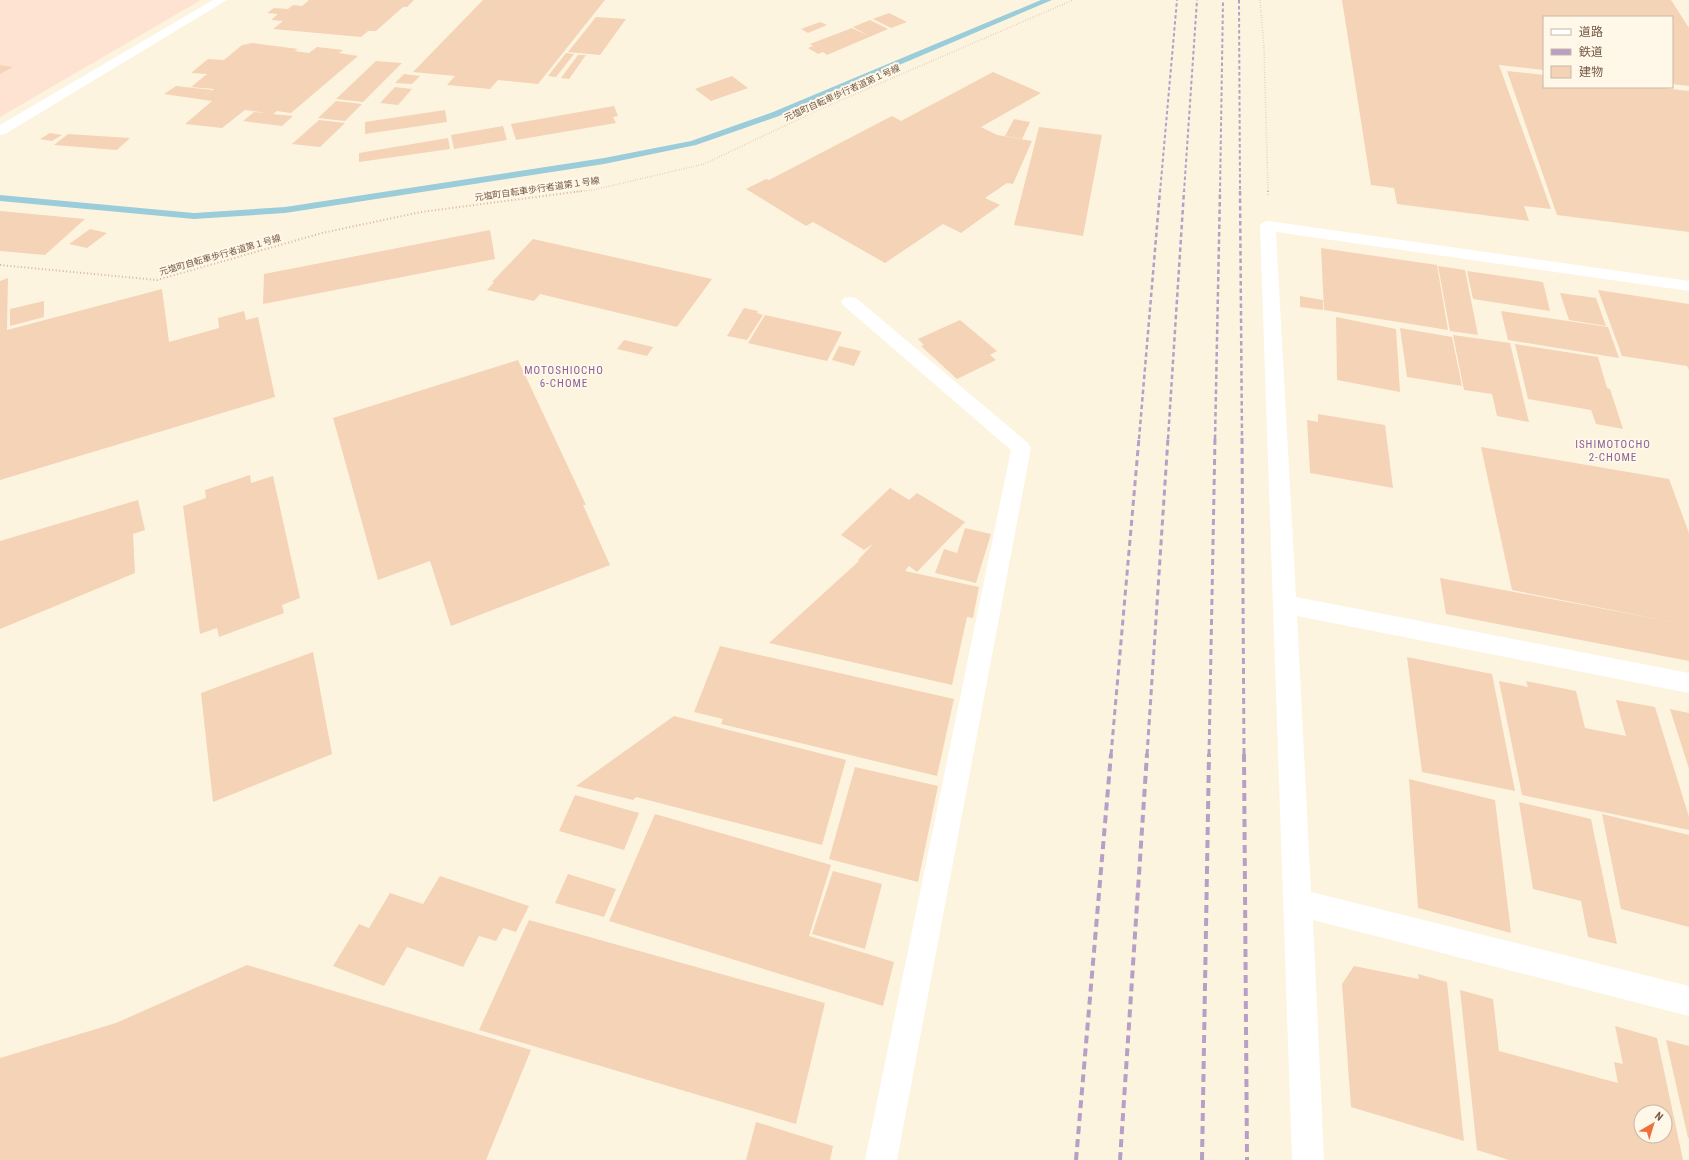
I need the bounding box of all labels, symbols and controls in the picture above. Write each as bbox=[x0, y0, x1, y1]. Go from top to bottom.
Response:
legend bbox=[1543, 16, 1673, 88]
text: 道路 bbox=[1579, 25, 1603, 39]
text: 鉄道 bbox=[1579, 45, 1603, 59]
street label: 元塩町自転車歩行者道第１号線 bbox=[782, 61, 902, 123]
text: 建物 bbox=[1579, 65, 1603, 79]
street label: 元塩町自転車歩行者道第１号線 bbox=[474, 174, 601, 203]
street label: 元塩町自転車歩行者道第１号線 bbox=[158, 232, 283, 277]
district label: MOTOSHIOCHO 6-CHOME bbox=[524, 364, 604, 390]
district label: ISHIMOTOCHO 2-CHOME bbox=[1575, 438, 1651, 464]
north arrow bbox=[1633, 1104, 1673, 1144]
text: N bbox=[1652, 1109, 1666, 1124]

